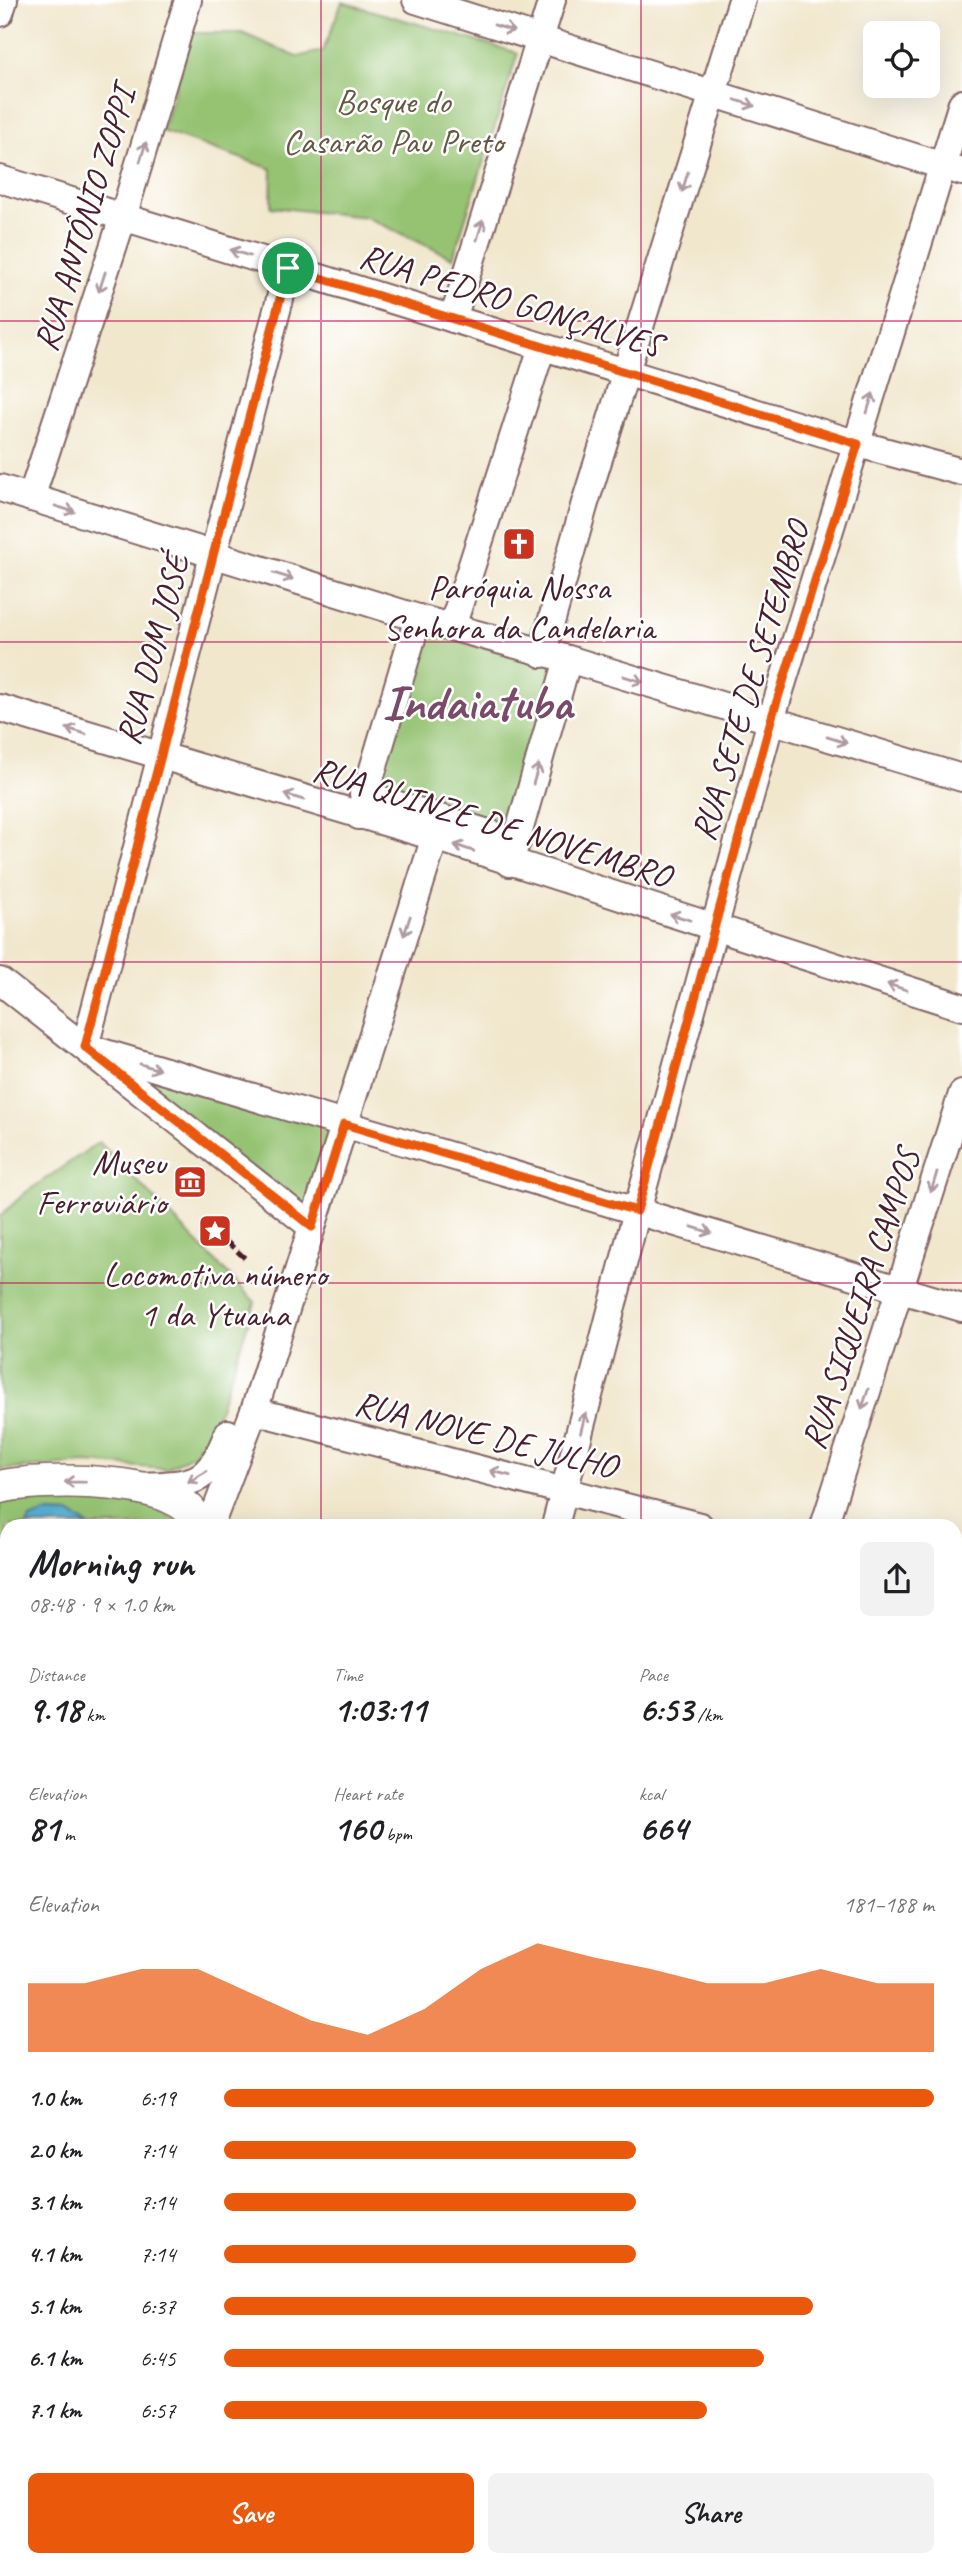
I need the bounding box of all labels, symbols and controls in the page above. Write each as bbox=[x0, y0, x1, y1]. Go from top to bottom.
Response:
map controls bbox=[863, 21, 940, 98]
button: locate bbox=[863, 21, 940, 98]
one-way arrow bbox=[493, 22, 515, 35]
street label: RUA ANTÔNIO ZOPPI bbox=[23, 74, 148, 357]
park label: Bosque do Casarão Pau Preto bbox=[283, 79, 507, 164]
one-way arrow bbox=[734, 97, 756, 110]
one-way arrow bbox=[137, 141, 150, 163]
one-way arrow bbox=[678, 171, 691, 193]
one-way arrow bbox=[475, 219, 488, 241]
street label: RUA PEDRO GONÇALVES bbox=[354, 233, 672, 369]
pin bbox=[258, 238, 318, 298]
one-way arrow bbox=[230, 246, 252, 259]
icon: arrive bbox=[269, 249, 307, 287]
one-way arrow bbox=[95, 271, 108, 293]
one-way arrow bbox=[865, 392, 878, 414]
one-way arrow bbox=[54, 503, 76, 516]
street label: RUA SETE DE SETEMBRO bbox=[681, 513, 821, 846]
church icon: Paróquia Nossa Senhora da Candelaria bbox=[500, 525, 538, 563]
street label: RUA DOM JOSÉ bbox=[105, 545, 201, 750]
place label: Paróquia Nossa Senhora da Candelaria bbox=[384, 565, 657, 650]
one-way arrow bbox=[271, 570, 293, 583]
district label: Indaiatuba bbox=[382, 672, 576, 734]
one-way arrow bbox=[622, 673, 644, 686]
one-way arrow bbox=[65, 724, 87, 737]
one-way arrow bbox=[825, 735, 847, 747]
street label: RUA QUINZE DE NOVEMBRO bbox=[307, 747, 680, 899]
one-way arrow bbox=[530, 763, 543, 785]
one-way arrow bbox=[283, 789, 305, 802]
one-way arrow bbox=[453, 840, 475, 853]
one-way arrow bbox=[670, 910, 692, 922]
one-way arrow bbox=[399, 915, 412, 937]
one-way arrow bbox=[886, 979, 908, 992]
one-way arrow bbox=[139, 1061, 161, 1074]
place label: Museu Ferroviário bbox=[37, 1140, 170, 1225]
street label: RUA SIQUEIRA CAMPOS bbox=[791, 1140, 931, 1455]
museum icon: Museu Ferroviário bbox=[171, 1163, 209, 1201]
one-way arrow bbox=[927, 1171, 940, 1193]
place icon: Locomotiva número 1 da Ytuana bbox=[196, 1212, 234, 1250]
one-way arrow bbox=[691, 1225, 713, 1238]
place label: Locomotiva número 1 da Ytuana bbox=[103, 1252, 330, 1337]
street label: RUA NOVE DE JULHO bbox=[350, 1380, 625, 1490]
one-way arrow bbox=[858, 1388, 871, 1410]
one-way arrow bbox=[577, 1413, 590, 1435]
one-way arrow bbox=[489, 1466, 512, 1479]
one-way arrow bbox=[188, 1470, 208, 1484]
one-way arrow bbox=[63, 1475, 86, 1489]
text: Morning run bbox=[28, 1540, 194, 1587]
button: share bbox=[860, 1542, 934, 1616]
text: 08:48 · 9 × 1.0 km bbox=[28, 1590, 174, 1619]
text: Distance bbox=[28, 1663, 85, 1687]
text: Time bbox=[333, 1663, 362, 1687]
text: Pace bbox=[639, 1663, 668, 1687]
text: 9.18 bbox=[28, 1687, 82, 1732]
text: 1:03:11 bbox=[333, 1687, 426, 1732]
text: 6:53 bbox=[639, 1687, 693, 1732]
text: km bbox=[82, 1703, 105, 1727]
text: /km bbox=[693, 1703, 722, 1727]
text: Elevation bbox=[28, 1782, 86, 1806]
text: Heart rate bbox=[333, 1782, 403, 1806]
text: kcal bbox=[639, 1782, 664, 1806]
text: 81 bbox=[28, 1806, 60, 1851]
text: 160 bbox=[333, 1806, 381, 1851]
text: 664 bbox=[639, 1806, 687, 1851]
text: m bbox=[60, 1822, 75, 1846]
text: bpm bbox=[381, 1822, 412, 1846]
text: Elevation bbox=[28, 1890, 99, 1919]
text: 181–188 m bbox=[843, 1890, 934, 1919]
text: 1.0 km bbox=[28, 2084, 82, 2113]
text: 6:19 bbox=[140, 2084, 176, 2113]
text: 2.0 km bbox=[28, 2136, 82, 2165]
text: 7:14 bbox=[140, 2136, 176, 2165]
text: 3.1 km bbox=[28, 2188, 82, 2217]
text: 7:14 bbox=[140, 2188, 176, 2217]
text: 4.1 km bbox=[28, 2240, 82, 2269]
text: 7:14 bbox=[140, 2240, 176, 2269]
text: 5.1 km bbox=[28, 2292, 81, 2321]
text: 6:37 bbox=[140, 2292, 176, 2321]
text: 6.1 km bbox=[28, 2344, 82, 2373]
text: 6:45 bbox=[140, 2344, 176, 2373]
text: 7.1 km bbox=[28, 2396, 81, 2425]
text: 6:57 bbox=[140, 2396, 176, 2425]
button: Save bbox=[28, 2473, 474, 2553]
button: Share bbox=[488, 2473, 934, 2553]

